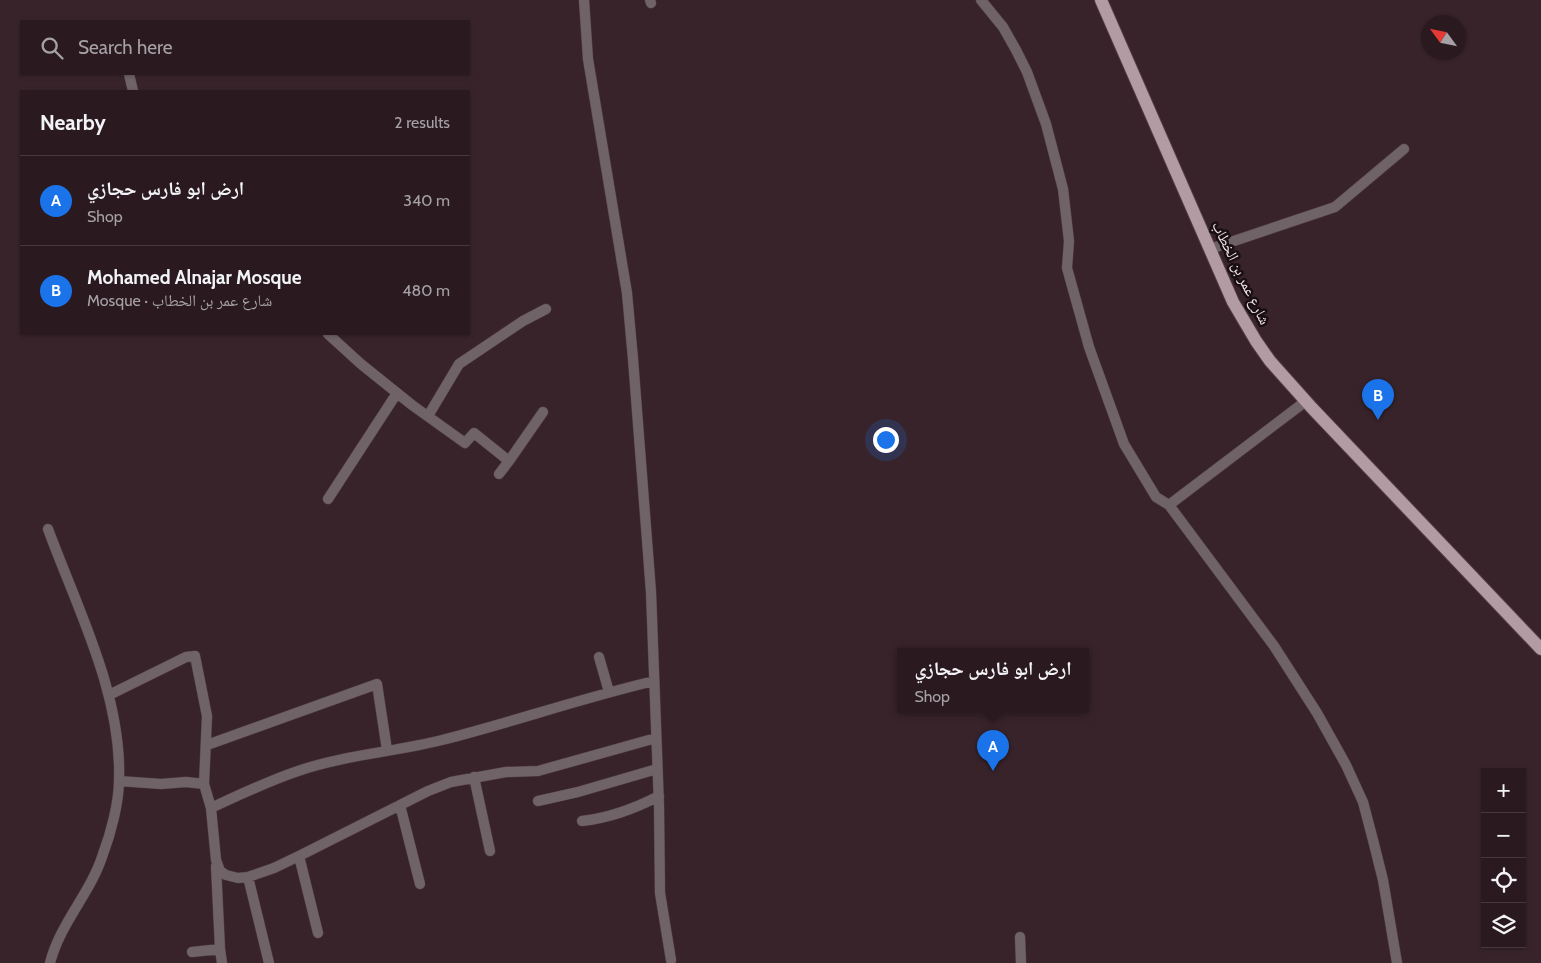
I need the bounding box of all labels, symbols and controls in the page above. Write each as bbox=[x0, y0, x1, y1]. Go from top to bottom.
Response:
north arrow bbox=[1421, 15, 1466, 60]
search box bbox=[20, 20, 470, 75]
icon: search bbox=[38, 34, 66, 62]
text: Search here bbox=[78, 36, 172, 59]
text: Nearby bbox=[40, 110, 106, 135]
text: 2 results bbox=[394, 113, 450, 132]
text: ارض ابو فارس حجازي bbox=[87, 177, 244, 200]
text: A bbox=[51, 191, 61, 210]
text: 340 m bbox=[403, 191, 450, 210]
text: Shop bbox=[87, 207, 123, 226]
street label: شارع عمر بن الخطاب bbox=[1207, 218, 1274, 328]
text: Mohamed Alnajar Mosque bbox=[87, 266, 302, 289]
text: B bbox=[51, 281, 61, 300]
text: 480 m bbox=[402, 281, 450, 300]
text: Mosque · شارع عمر بن الخطاب bbox=[87, 291, 272, 310]
pin: B bbox=[1362, 379, 1394, 420]
your location bbox=[873, 427, 899, 453]
popup bbox=[897, 648, 1089, 713]
text: ارض ابو فارس حجازي bbox=[914, 657, 1072, 680]
text: Shop bbox=[914, 687, 950, 706]
pin: A bbox=[977, 730, 1009, 771]
map controls bbox=[1481, 768, 1526, 948]
button: + bbox=[1481, 768, 1526, 813]
button: − bbox=[1481, 813, 1526, 858]
button: locate bbox=[1481, 858, 1526, 903]
button: layers bbox=[1481, 903, 1526, 948]

